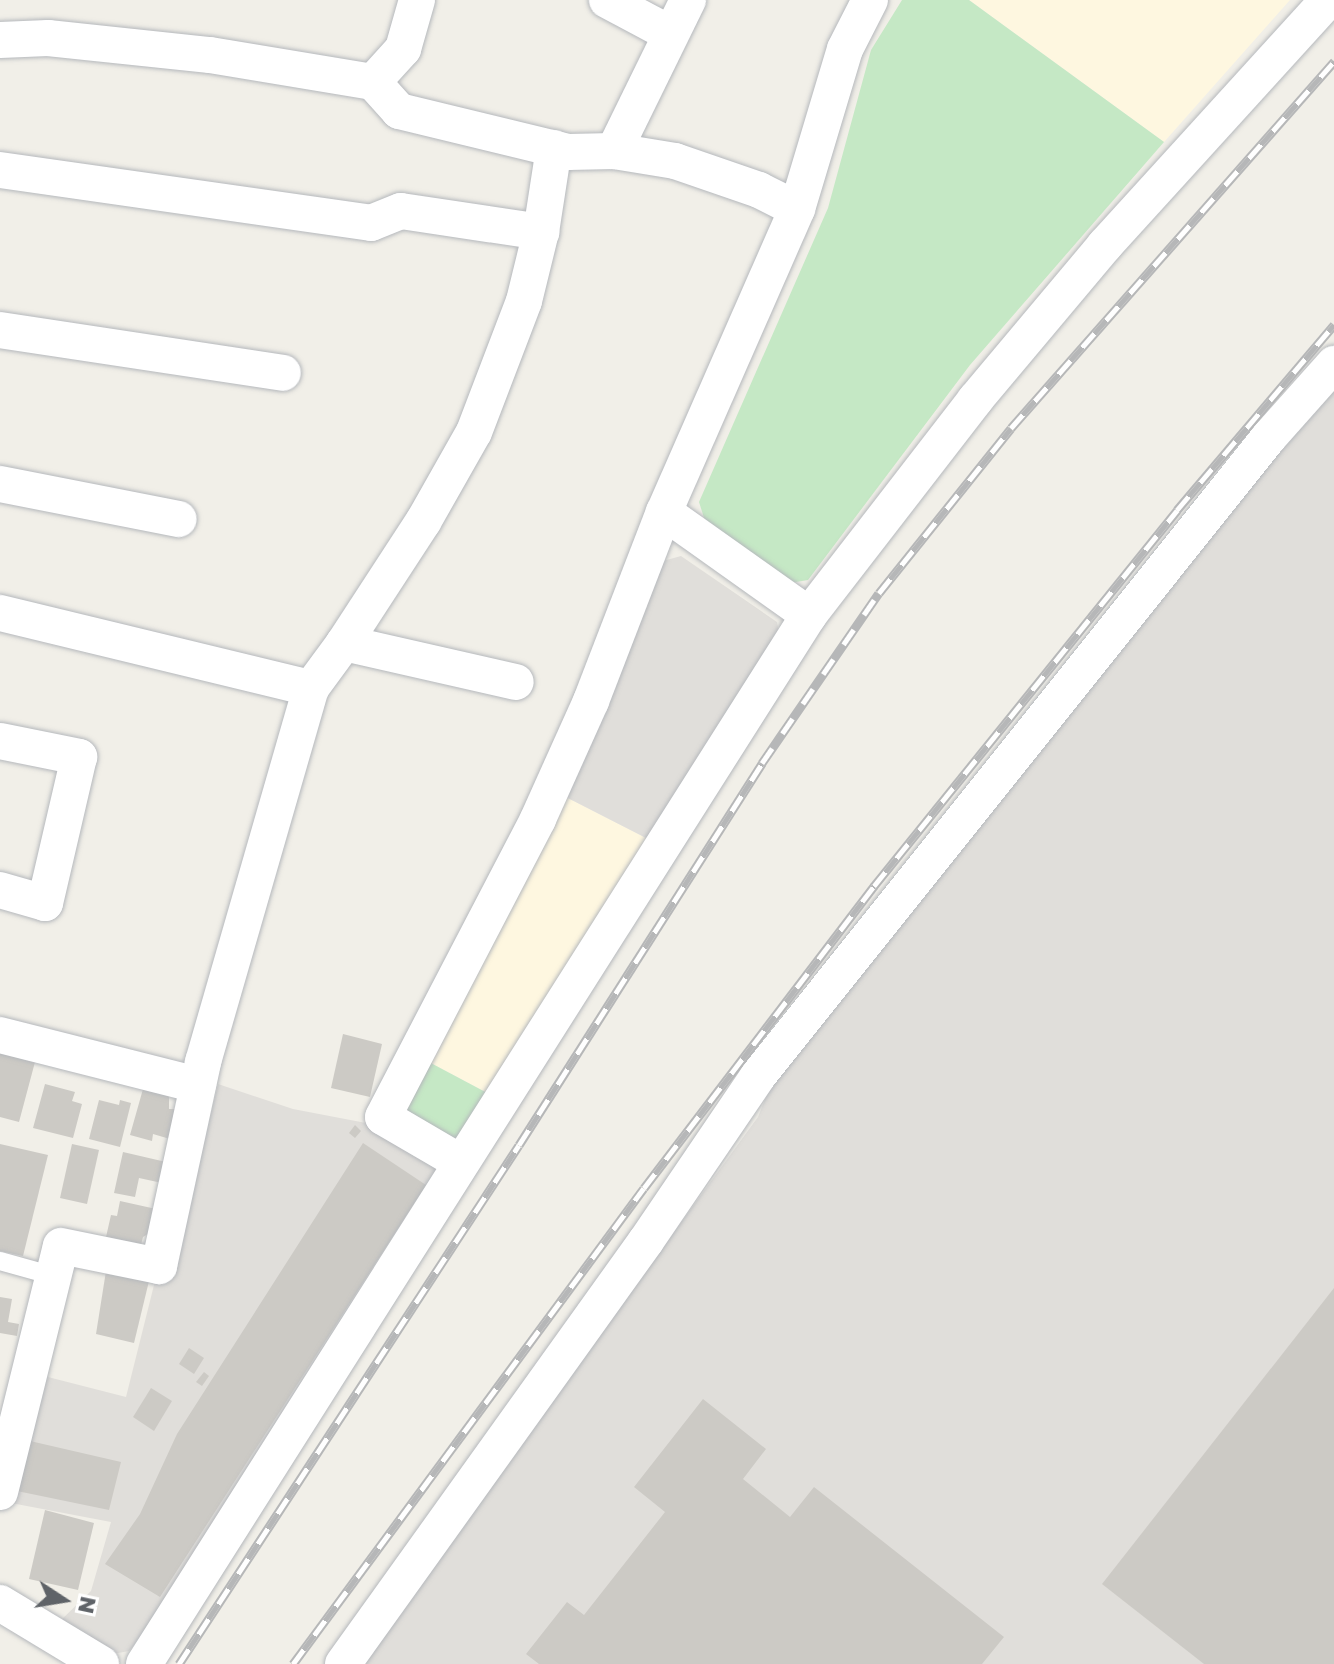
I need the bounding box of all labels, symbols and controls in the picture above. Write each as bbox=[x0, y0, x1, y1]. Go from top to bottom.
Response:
north arrow bbox=[24, 1560, 104, 1640]
text: N bbox=[73, 1594, 103, 1616]

